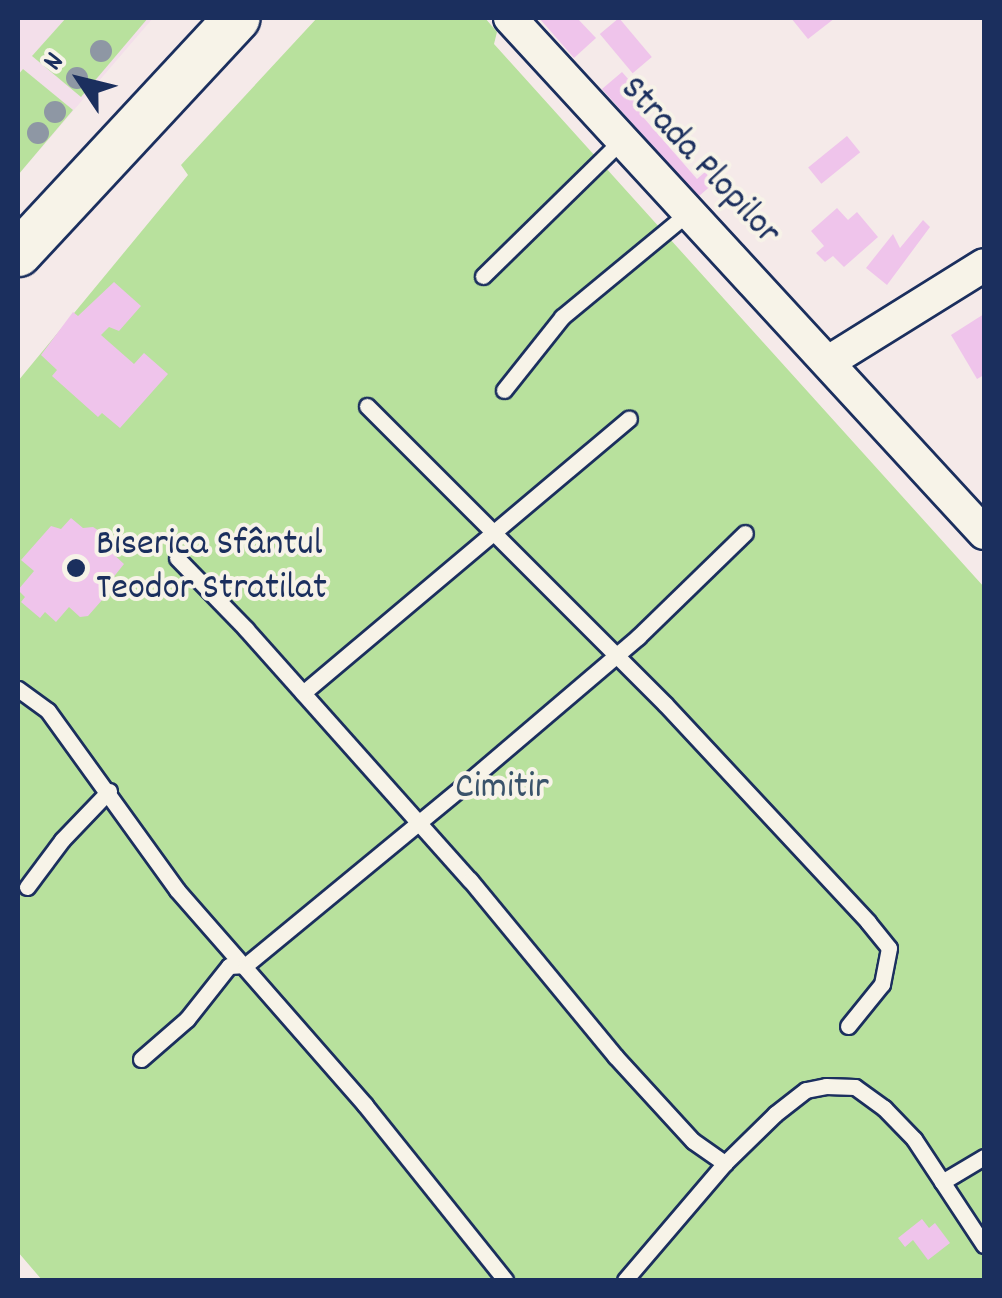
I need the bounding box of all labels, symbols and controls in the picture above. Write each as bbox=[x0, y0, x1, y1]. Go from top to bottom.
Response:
north arrow bbox=[30, 30, 130, 130]
text: N bbox=[35, 46, 76, 80]
street label: Strada Plopilor bbox=[609, 68, 789, 256]
place label: Biserica Sfântul Teodor Stratilat bbox=[96, 523, 327, 612]
marker: Biserica Sfântul Teodor Stratilat bbox=[65, 557, 87, 579]
park label: Cimitir bbox=[455, 766, 549, 812]

